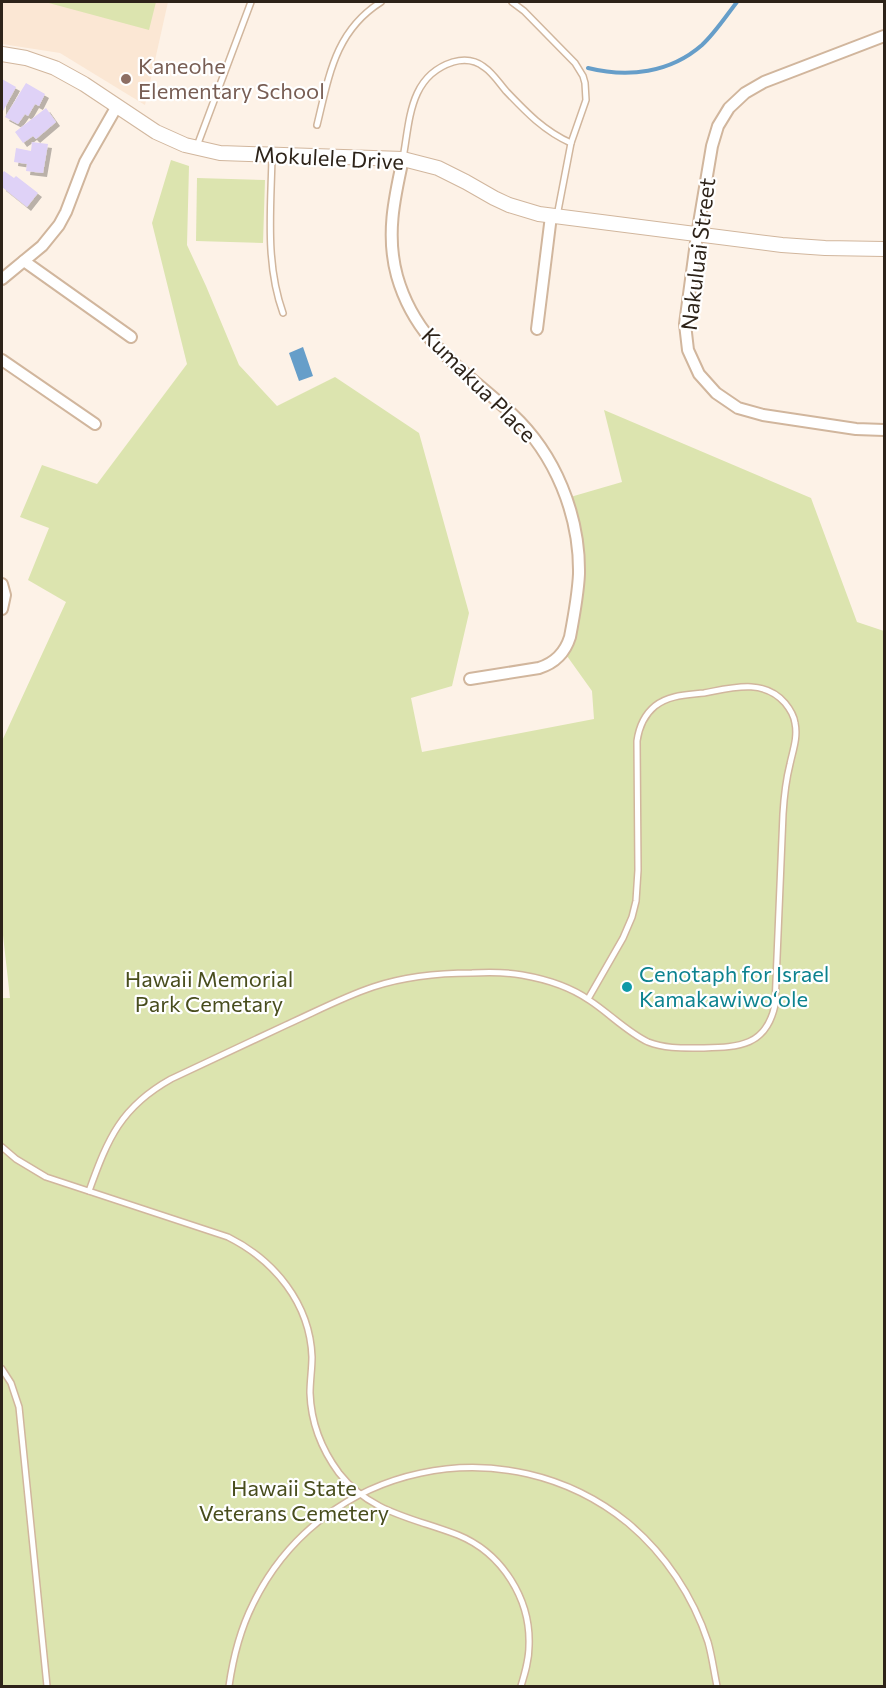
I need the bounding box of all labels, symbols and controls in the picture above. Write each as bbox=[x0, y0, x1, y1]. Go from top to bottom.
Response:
place label: Kaneohe Elementary School bbox=[138, 52, 325, 104]
marker: Kaneohe Elementary School bbox=[119, 72, 133, 86]
street label: Mokulele Drive bbox=[253, 140, 405, 175]
street label: Nakuluai Street bbox=[675, 176, 720, 332]
street label: Kumakua Place bbox=[416, 322, 542, 448]
place label: Cenotaph for Israel Kamakawiwoʻole bbox=[639, 960, 829, 1012]
park label: Hawaii Memorial Park Cemetary bbox=[125, 965, 293, 1017]
marker: Cenotaph for Israel Kamakawiwoʻole bbox=[620, 980, 634, 994]
park label: Hawaii State Veterans Cemetery bbox=[199, 1474, 389, 1526]

